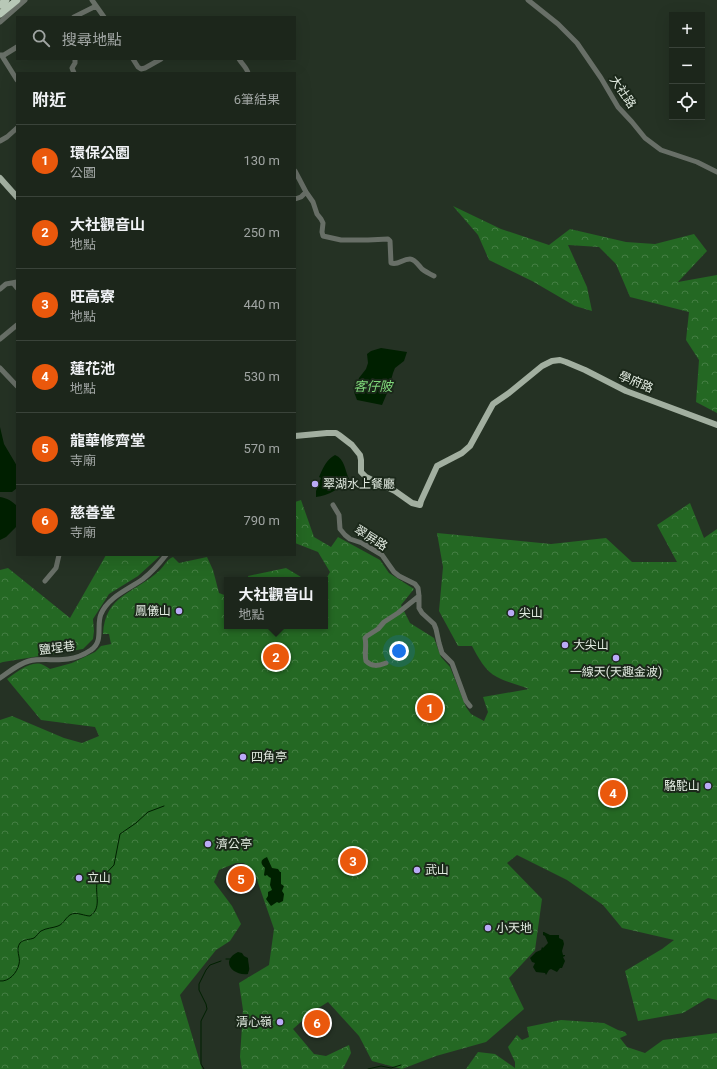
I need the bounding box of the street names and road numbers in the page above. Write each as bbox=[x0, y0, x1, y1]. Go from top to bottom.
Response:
street label: 大社路 bbox=[607, 73, 639, 111]
street label: 學府路 bbox=[617, 369, 655, 395]
street label: 翠屏路 bbox=[352, 523, 390, 553]
street label: 鹽埕巷 bbox=[38, 639, 76, 657]

